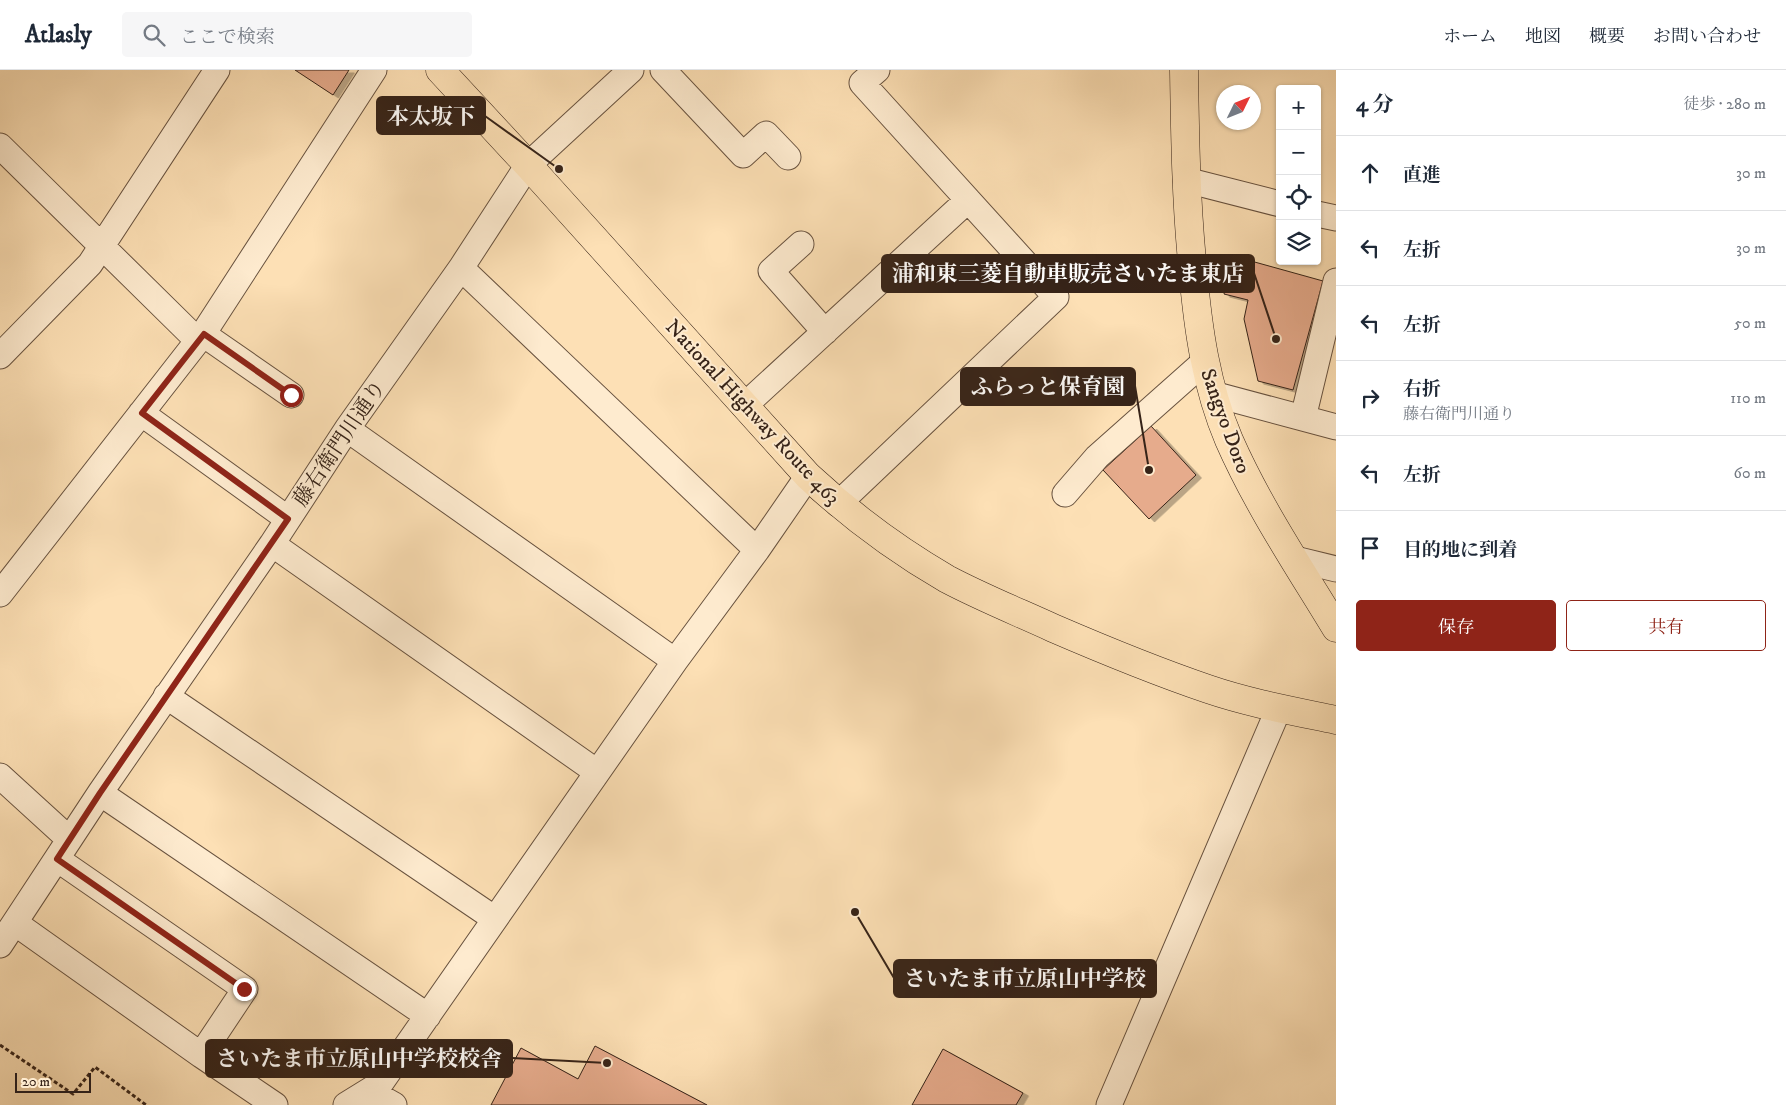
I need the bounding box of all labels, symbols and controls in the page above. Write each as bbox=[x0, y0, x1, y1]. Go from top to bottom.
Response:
search box bbox=[122, 12, 472, 57]
text: Atlasly bbox=[25, 20, 92, 50]
icon: search bbox=[140, 21, 168, 49]
text: ここで検索 bbox=[180, 26, 275, 49]
text: ホーム bbox=[1443, 26, 1497, 48]
text: 地図 bbox=[1525, 26, 1561, 48]
text: 概要 bbox=[1589, 26, 1625, 48]
text: お問い合わせ bbox=[1653, 26, 1761, 48]
north arrow bbox=[1216, 85, 1261, 130]
map controls bbox=[1276, 85, 1321, 265]
button: + bbox=[1276, 85, 1321, 130]
text: 4 分 bbox=[1356, 92, 1394, 118]
text: 徒歩 · 280 m bbox=[1683, 94, 1766, 114]
callout: 本太坂下 bbox=[377, 97, 485, 134]
text: 本太坂下 bbox=[387, 104, 475, 131]
button: − bbox=[1276, 130, 1321, 175]
icon: ahead bbox=[1356, 159, 1384, 187]
text: 30 m bbox=[1736, 163, 1766, 183]
text: 直進 bbox=[1403, 164, 1441, 187]
button: locate bbox=[1276, 175, 1321, 220]
button: layers bbox=[1276, 220, 1321, 265]
icon: left bbox=[1356, 234, 1384, 262]
text: 30 m bbox=[1736, 238, 1766, 258]
text: 左折 bbox=[1403, 239, 1441, 262]
callout: 浦和東三菱自動車販売さいたま東店 bbox=[882, 255, 1254, 292]
text: 浦和東三菱自動車販売さいたま東店 bbox=[892, 261, 1244, 288]
icon: left bbox=[1356, 309, 1384, 337]
text: 50 m bbox=[1734, 313, 1766, 333]
street label: National Highway Route 463 bbox=[659, 314, 845, 511]
text: 左折 bbox=[1403, 314, 1441, 337]
street label: Sangyo Doro bbox=[1194, 365, 1256, 477]
callout: ふらっと保育園 bbox=[961, 368, 1135, 405]
text: ふらっと保育園 bbox=[971, 374, 1125, 401]
street label: 藤右衛門川通り bbox=[288, 375, 392, 512]
text: 右折 bbox=[1403, 378, 1441, 401]
route start bbox=[280, 384, 303, 407]
icon: right bbox=[1356, 384, 1384, 412]
text: 110 m bbox=[1730, 388, 1766, 408]
text: 藤右衛門川通り bbox=[1403, 404, 1515, 424]
icon: left bbox=[1356, 459, 1384, 487]
text: 60 m bbox=[1734, 463, 1766, 483]
text: 左折 bbox=[1403, 464, 1441, 487]
icon: arrive bbox=[1356, 534, 1384, 562]
text: 目的地に到着 bbox=[1403, 539, 1517, 562]
button: 保存 bbox=[1356, 600, 1556, 651]
button: 共有 bbox=[1566, 600, 1766, 651]
callout: さいたま市立原山中学校 bbox=[894, 960, 1156, 997]
text: さいたま市立原山中学校 bbox=[904, 966, 1146, 993]
route end bbox=[233, 978, 256, 1001]
callout: さいたま市立原山中学校校舎 bbox=[206, 1040, 512, 1077]
text: さいたま市立原山中学校校舎 bbox=[216, 1046, 502, 1073]
scale bar bbox=[15, 1070, 91, 1093]
text: 20 m bbox=[22, 1073, 50, 1091]

